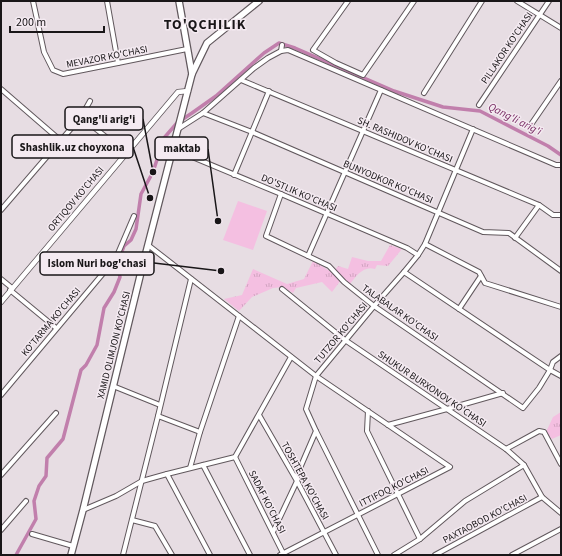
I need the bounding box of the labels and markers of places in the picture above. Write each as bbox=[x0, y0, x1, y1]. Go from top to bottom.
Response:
callout: Qang'li arig'i bbox=[65, 107, 143, 130]
callout: Shashlik.uz choyxona bbox=[12, 135, 133, 158]
callout: maktab bbox=[155, 137, 208, 160]
callout: Islom Nuri bog'chasi bbox=[40, 252, 154, 275]

